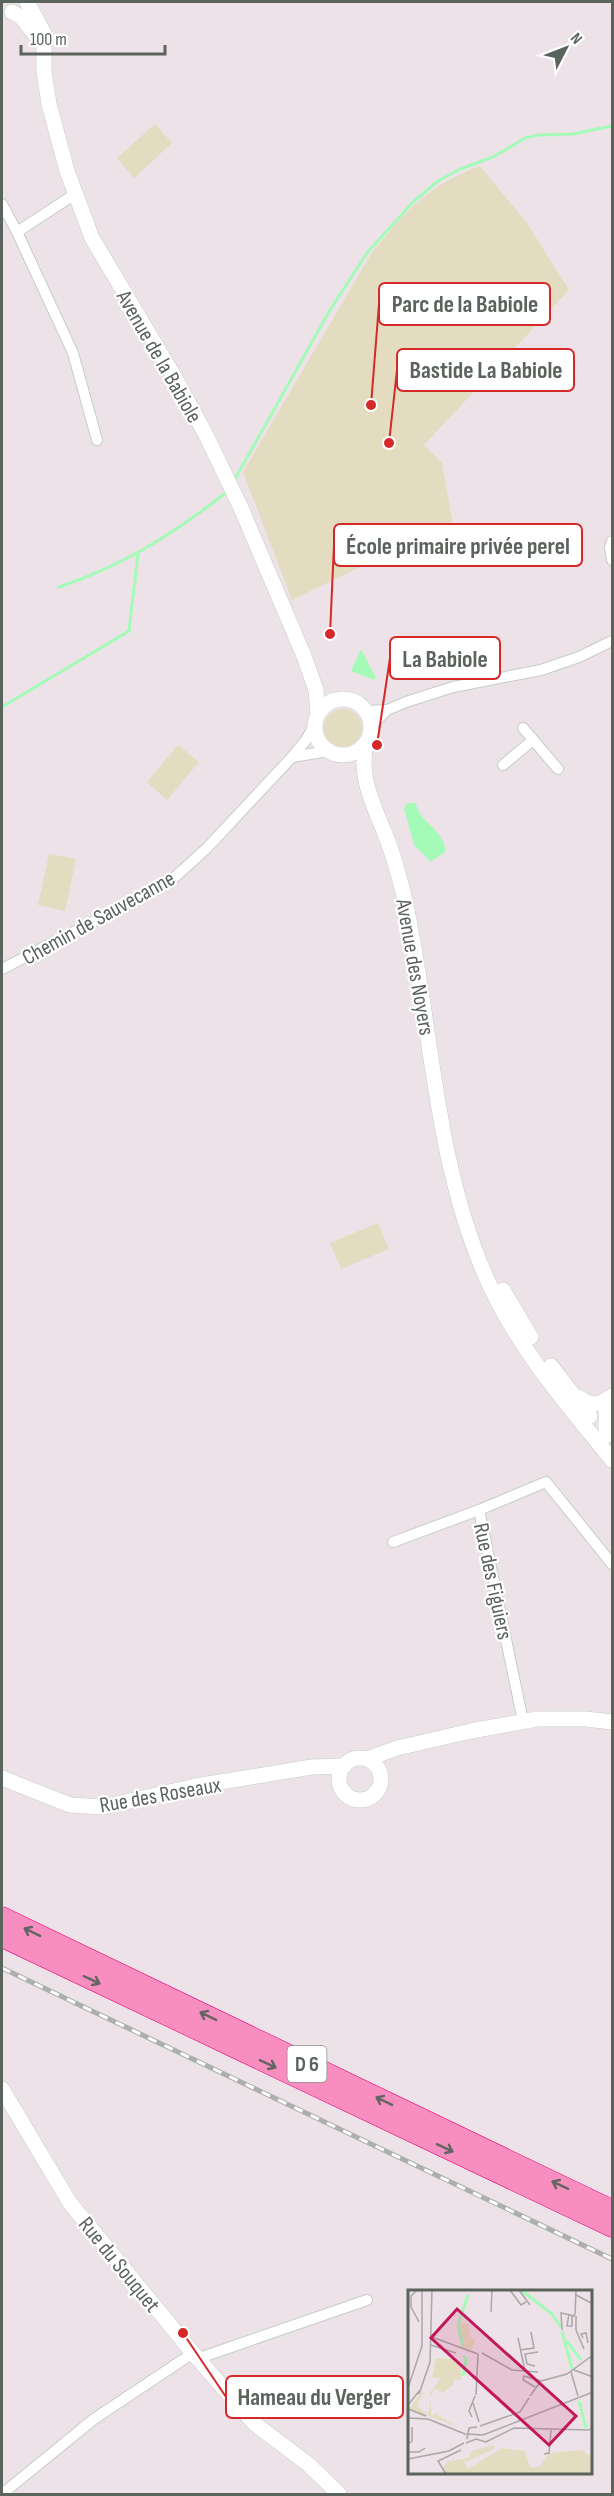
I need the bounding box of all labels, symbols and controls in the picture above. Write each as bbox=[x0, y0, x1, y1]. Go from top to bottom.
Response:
scale bar bbox=[21, 18, 165, 56]
north arrow bbox=[536, 18, 596, 78]
text: 100 m bbox=[30, 29, 67, 50]
text: N bbox=[566, 29, 586, 48]
callout: Parc de la Babiole bbox=[379, 283, 550, 325]
street label: Avenue de la Babiole bbox=[109, 285, 208, 428]
text: Parc de la Babiole bbox=[392, 290, 538, 319]
callout: Bastide La Babiole bbox=[397, 349, 574, 391]
text: Bastide La Babiole bbox=[409, 356, 563, 385]
callout: École primaire privée perel bbox=[334, 524, 582, 566]
text: École primaire privée perel bbox=[346, 532, 570, 561]
callout: La Babiole bbox=[390, 637, 500, 679]
text: La Babiole bbox=[402, 645, 488, 674]
street label: Chemin de Sauvecanne bbox=[18, 865, 180, 971]
street label: Avenue des Noyers bbox=[389, 896, 440, 1038]
street label: Rue des Figuiers bbox=[467, 1520, 518, 1642]
street label: Rue des Roseaux bbox=[97, 1771, 224, 1819]
one-way arrow bbox=[24, 1925, 42, 1937]
one-way arrow bbox=[83, 1975, 101, 1987]
one-way arrow bbox=[200, 2010, 217, 2022]
road number: D 6 bbox=[288, 2046, 326, 2082]
one-way arrow bbox=[259, 2058, 277, 2070]
one-way arrow bbox=[375, 2094, 393, 2106]
one-way arrow bbox=[435, 2142, 453, 2154]
one-way arrow bbox=[551, 2178, 569, 2190]
street label: Rue du Souquet bbox=[72, 2212, 166, 2318]
inset map bbox=[408, 2290, 593, 2475]
callout: Hameau du Verger bbox=[226, 2376, 403, 2418]
text: Hameau du Verger bbox=[237, 2383, 391, 2412]

